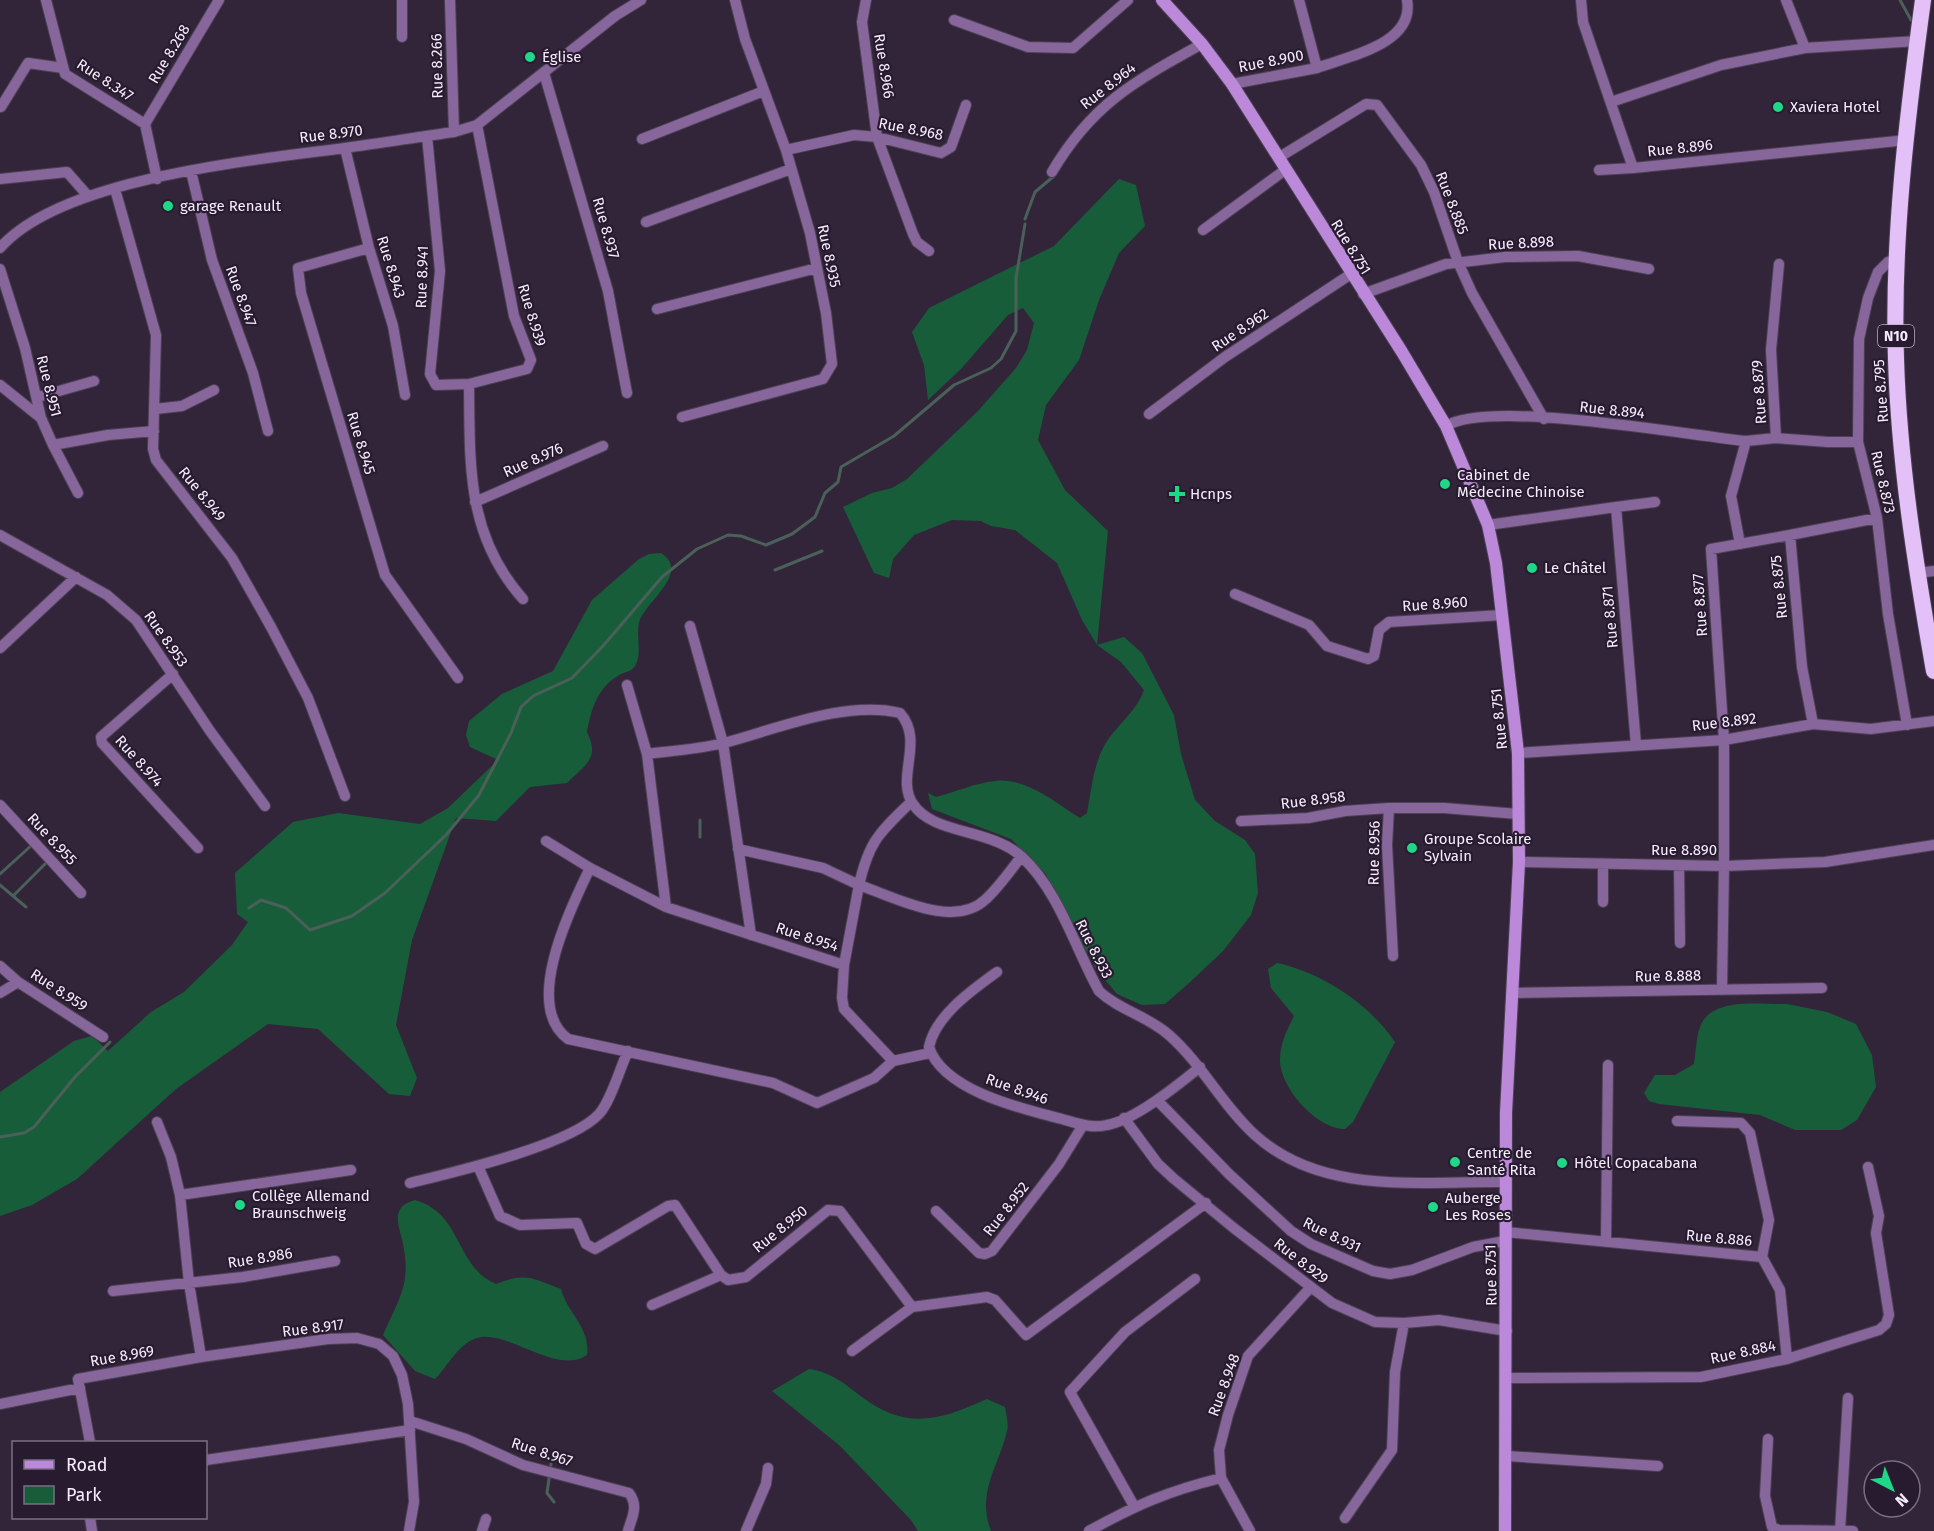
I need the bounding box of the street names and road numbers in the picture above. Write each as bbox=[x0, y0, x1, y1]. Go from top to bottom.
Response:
street label: Rue 8.268 bbox=[144, 21, 194, 87]
street label: Rue 8.966 bbox=[870, 32, 898, 100]
street label: Rue 8.266 bbox=[427, 33, 447, 99]
street label: Rue 8.900 bbox=[1237, 46, 1305, 76]
street label: Rue 8.347 bbox=[73, 55, 137, 105]
street label: Rue 8.964 bbox=[1077, 59, 1139, 113]
street label: Rue 8.968 bbox=[877, 114, 945, 144]
street label: Rue 8.970 bbox=[298, 121, 364, 147]
street label: Rue 8.896 bbox=[1646, 136, 1714, 160]
street label: Rue 8.885 bbox=[1432, 169, 1472, 237]
street label: Rue 8.937 bbox=[589, 195, 623, 261]
street label: Rue 8.751 bbox=[1327, 216, 1375, 278]
street label: Rue 8.935 bbox=[814, 223, 844, 289]
street label: Rue 8.898 bbox=[1488, 232, 1554, 254]
street label: Rue 8.943 bbox=[373, 234, 409, 300]
street label: Rue 8.941 bbox=[412, 245, 432, 309]
street label: Rue 8.947 bbox=[222, 263, 260, 329]
street label: Rue 8.939 bbox=[514, 282, 550, 348]
street label: Rue 8.962 bbox=[1208, 304, 1272, 356]
road number: N10 bbox=[1878, 325, 1914, 347]
street label: Rue 8.951 bbox=[33, 353, 65, 419]
street label: Rue 8.879 bbox=[1748, 359, 1770, 425]
street label: Rue 8.795 bbox=[1870, 359, 1892, 423]
street label: Rue 8.894 bbox=[1578, 398, 1646, 422]
street label: Rue 8.945 bbox=[343, 410, 379, 476]
street label: Rue 8.976 bbox=[500, 439, 566, 481]
street label: Rue 8.873 bbox=[1867, 449, 1899, 515]
street label: Rue 8.949 bbox=[175, 463, 229, 525]
street label: Rue 8.875 bbox=[1767, 554, 1791, 620]
street label: Rue 8.877 bbox=[1689, 573, 1711, 637]
street label: Rue 8.871 bbox=[1598, 585, 1622, 649]
street label: Rue 8.960 bbox=[1402, 593, 1468, 615]
street label: Rue 8.953 bbox=[140, 608, 192, 670]
street label: Rue 8.751 bbox=[1487, 687, 1511, 751]
street label: Rue 8.892 bbox=[1691, 709, 1757, 735]
street label: Rue 8.974 bbox=[111, 732, 167, 790]
street label: Rue 8.958 bbox=[1280, 787, 1346, 813]
street label: Rue 8.955 bbox=[23, 809, 81, 869]
street label: Rue 8.956 bbox=[1364, 820, 1384, 886]
street label: Rue 8.890 bbox=[1651, 841, 1717, 859]
street label: Rue 8.933 bbox=[1071, 916, 1117, 982]
street label: Rue 8.954 bbox=[773, 918, 841, 956]
street label: Rue 8.959 bbox=[27, 965, 91, 1015]
street label: Rue 8.888 bbox=[1635, 966, 1701, 986]
street label: Rue 8.946 bbox=[983, 1070, 1051, 1108]
street label: Rue 8.952 bbox=[979, 1178, 1033, 1240]
street label: Rue 8.950 bbox=[749, 1201, 811, 1257]
street label: Rue 8.931 bbox=[1300, 1213, 1364, 1257]
street label: Rue 8.886 bbox=[1685, 1226, 1753, 1250]
street label: Rue 8.929 bbox=[1270, 1234, 1332, 1288]
street label: Rue 8.986 bbox=[226, 1244, 294, 1272]
street label: Rue 8.751 bbox=[1481, 1244, 1501, 1306]
street label: Rue 8.917 bbox=[281, 1315, 345, 1341]
street label: Rue 8.884 bbox=[1709, 1336, 1777, 1368]
street label: Rue 8.969 bbox=[88, 1341, 156, 1371]
street label: Rue 8.948 bbox=[1204, 1351, 1244, 1419]
street label: Rue 8.967 bbox=[509, 1434, 575, 1470]

